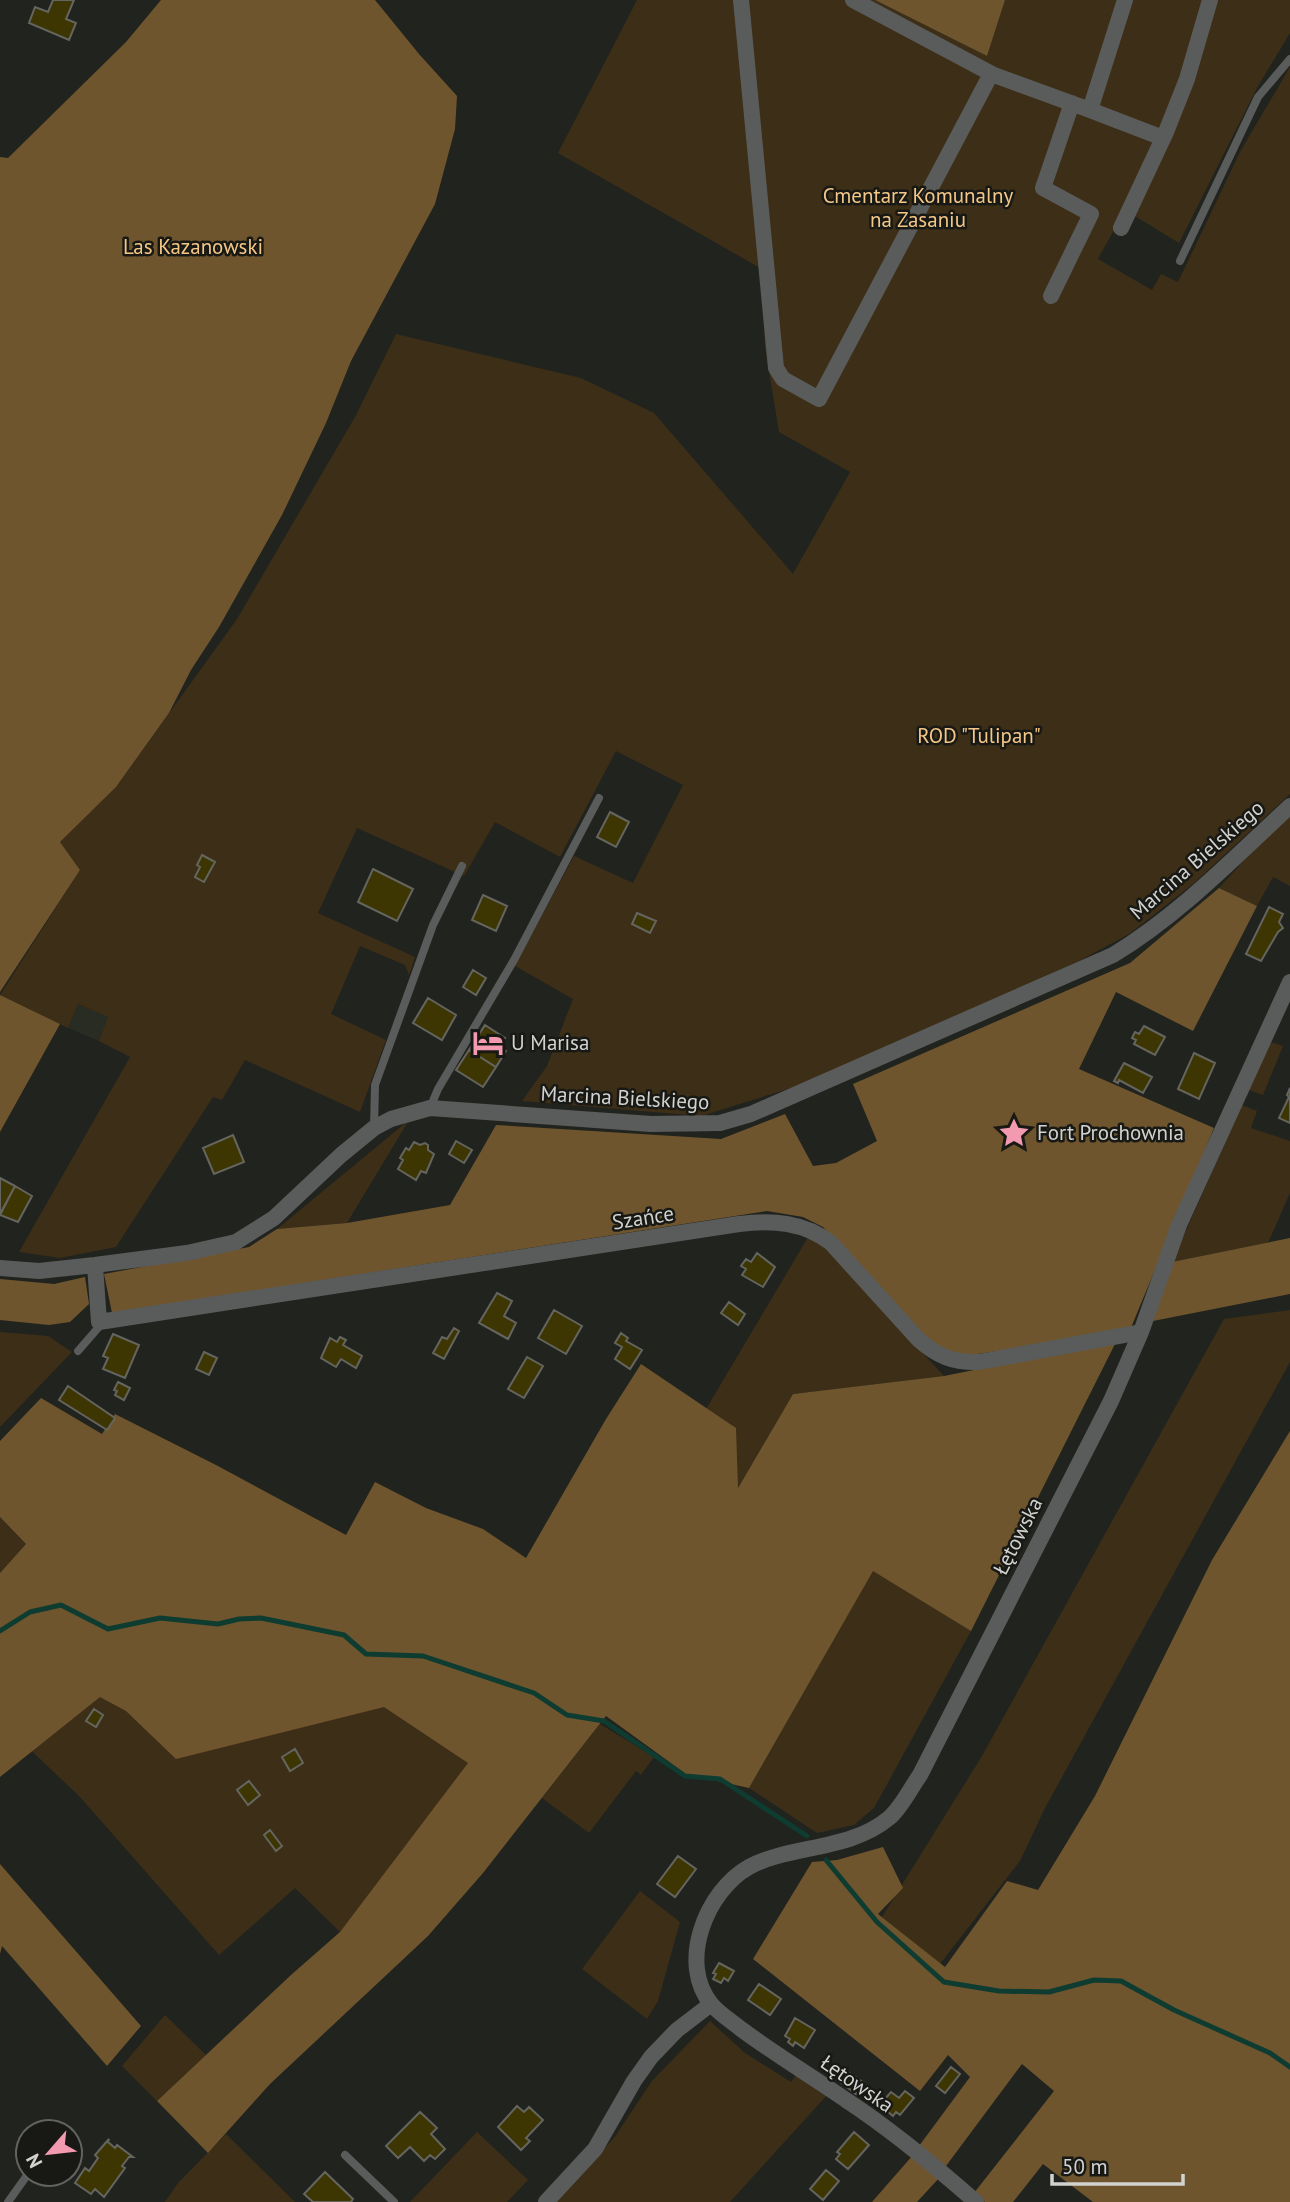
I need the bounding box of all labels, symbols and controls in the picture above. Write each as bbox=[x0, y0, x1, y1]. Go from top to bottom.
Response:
park label: Cmentarz Komunalny na Zasaniu bbox=[823, 182, 1014, 233]
park label: Las Kazanowski bbox=[123, 233, 263, 260]
park label: ROD "Tulipan" bbox=[917, 722, 1041, 749]
street label: Marcina Bielskiego bbox=[1124, 794, 1269, 925]
hotel icon: U Marisa bbox=[471, 1026, 505, 1060]
place label: U Marisa bbox=[511, 1029, 589, 1056]
street label: Marcina Bielskiego bbox=[540, 1080, 710, 1115]
place icon: Fort Prochownia bbox=[997, 1116, 1031, 1150]
place label: Fort Prochownia bbox=[1037, 1119, 1184, 1146]
street label: Szańce bbox=[610, 1199, 676, 1236]
street label: Łętowska bbox=[987, 1493, 1048, 1579]
street label: Łętowska bbox=[816, 2049, 899, 2118]
north arrow bbox=[14, 2118, 84, 2188]
scale bar bbox=[1052, 2142, 1183, 2186]
text: N bbox=[20, 2150, 48, 2172]
text: 50 m bbox=[1062, 2153, 1108, 2180]

